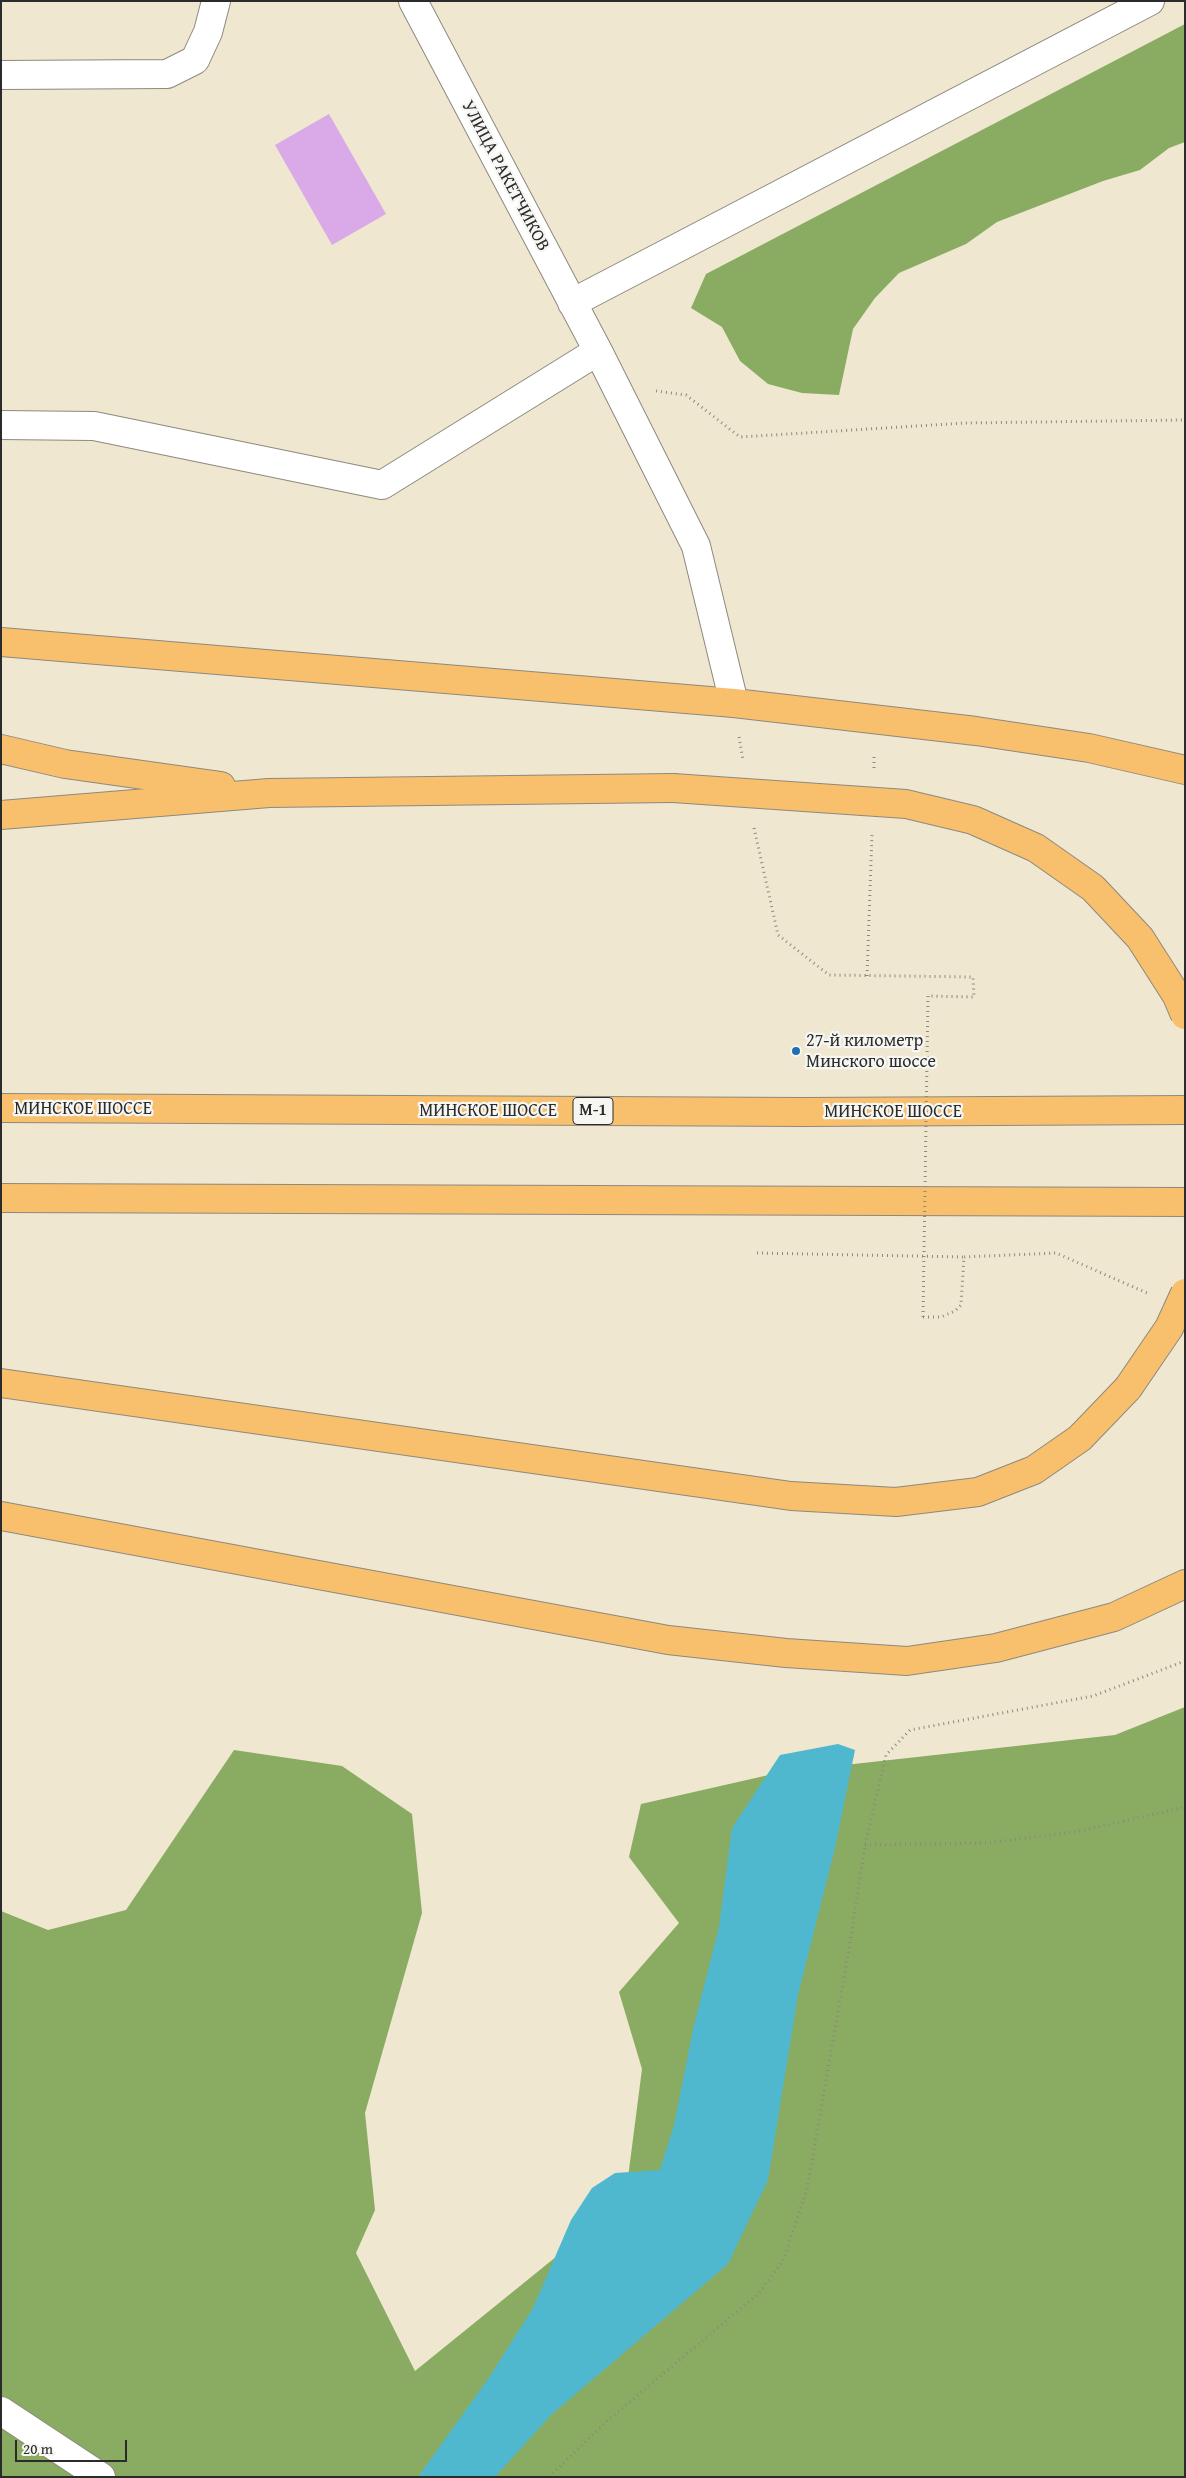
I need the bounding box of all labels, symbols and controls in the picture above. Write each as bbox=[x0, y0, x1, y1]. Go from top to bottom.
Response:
street label: УЛИЦА РАКЕТЧИКОВ bbox=[456, 97, 554, 255]
place label: 27-й километр Минского шоссе bbox=[806, 1030, 936, 1072]
marker: 27-й километр Минского шоссе bbox=[790, 1045, 802, 1057]
street label: МИНСКОЕ ШОССЕ bbox=[14, 1098, 152, 1120]
road number: М-1 bbox=[573, 1098, 613, 1124]
street label: МИНСКОЕ ШОССЕ bbox=[419, 1100, 557, 1122]
street label: МИНСКОЕ ШОССЕ bbox=[824, 1101, 962, 1123]
scale bar bbox=[18, 2430, 130, 2462]
text: 20 m bbox=[23, 2438, 53, 2459]

